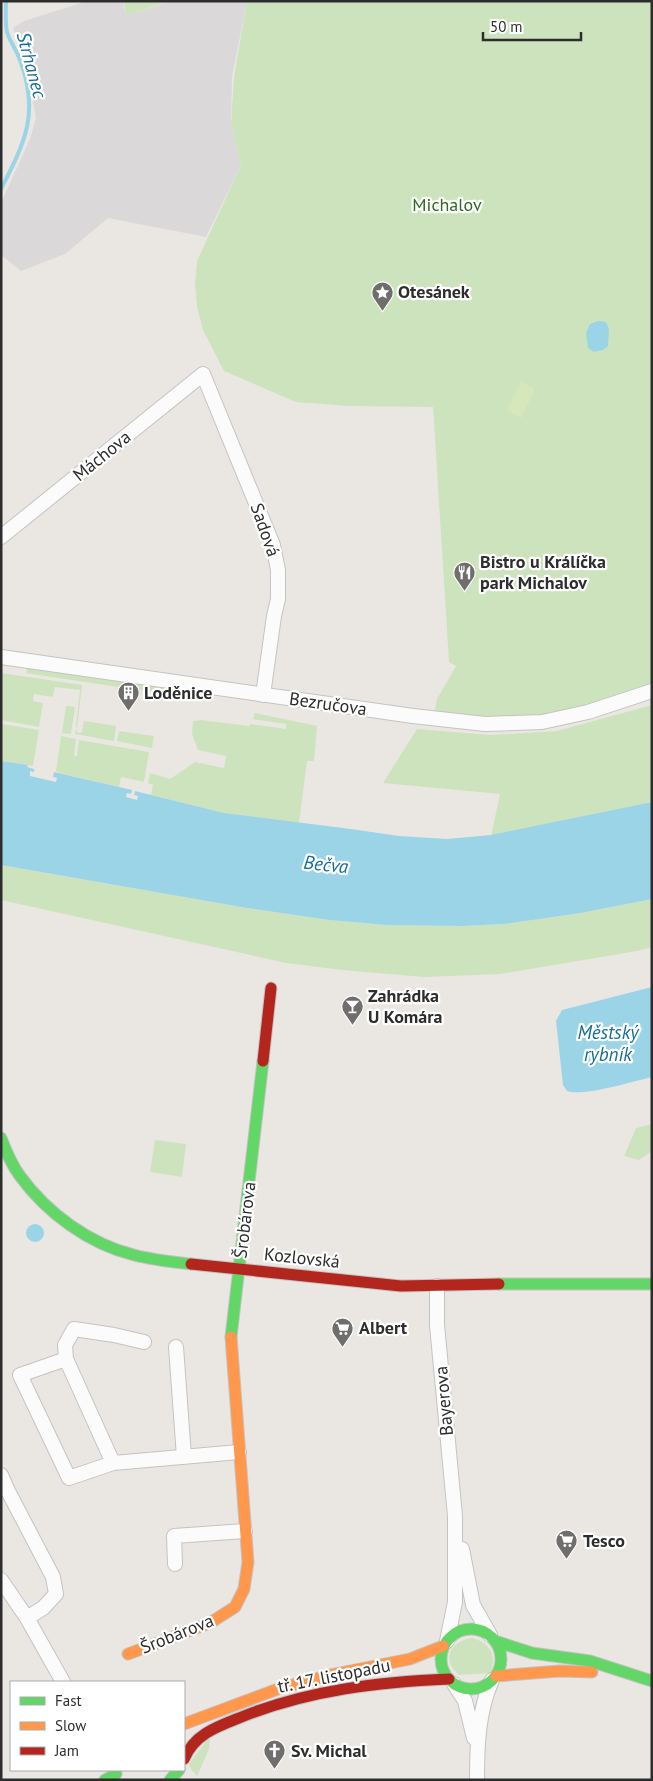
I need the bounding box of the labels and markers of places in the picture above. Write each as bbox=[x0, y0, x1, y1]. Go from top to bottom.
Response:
place icon: Otesánek bbox=[370, 280, 394, 311]
place label: Otesánek bbox=[398, 280, 470, 303]
place label: Bistro u Králíčka park Michalov bbox=[480, 550, 606, 594]
restaurant icon: Bistro u Králíčka park Michalov bbox=[452, 560, 476, 591]
building icon: Loděnice bbox=[116, 681, 140, 712]
place label: Loděnice bbox=[144, 681, 212, 704]
place label: Zahrádka U Komára bbox=[368, 984, 443, 1028]
bar icon: Zahrádka U Komára bbox=[340, 994, 364, 1025]
supermarket icon: Albert bbox=[331, 1316, 355, 1347]
place label: Albert bbox=[359, 1316, 408, 1339]
supermarket icon: Tesco bbox=[555, 1529, 579, 1560]
place label: Tesco bbox=[583, 1529, 625, 1552]
church icon: Sv. Michal bbox=[263, 1739, 287, 1770]
place label: Sv. Michal bbox=[291, 1739, 367, 1762]

